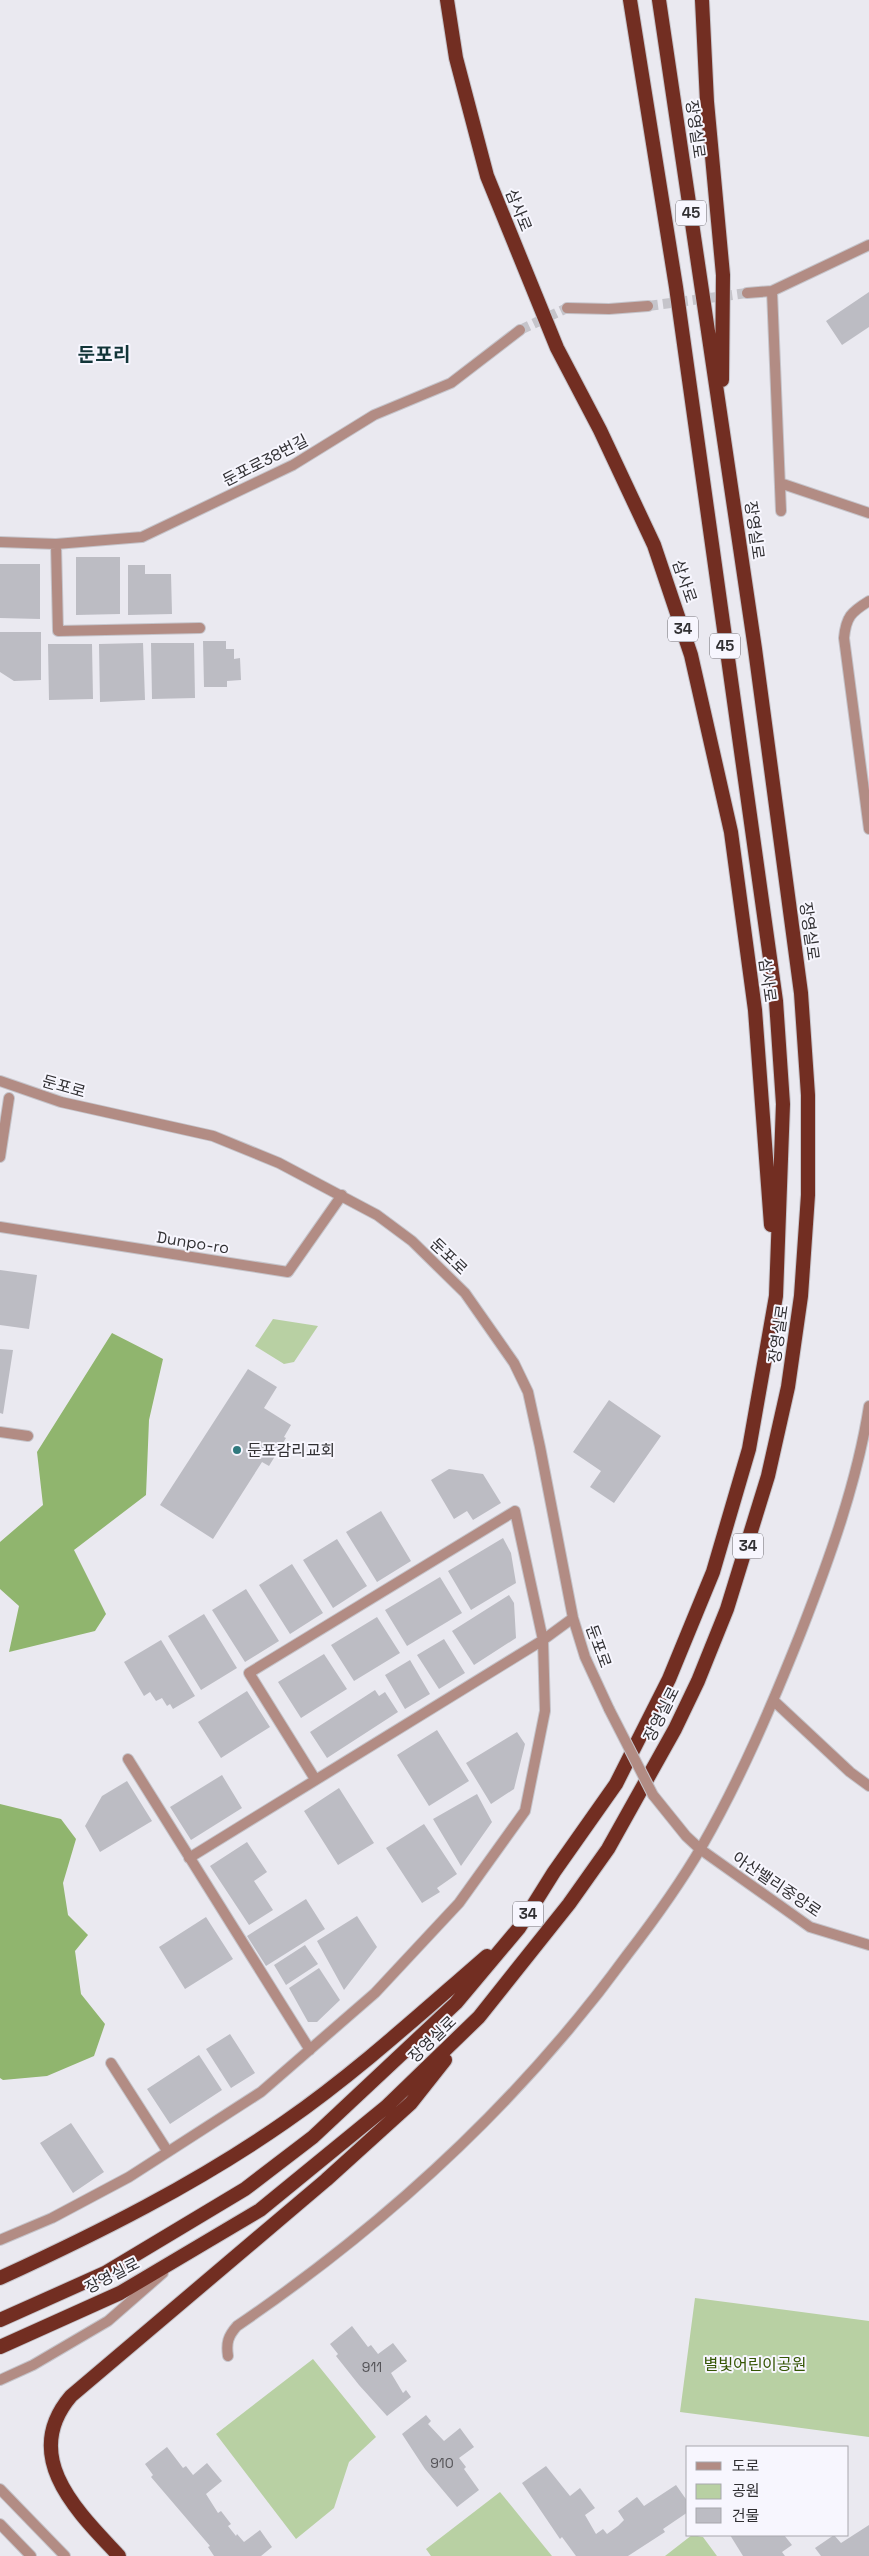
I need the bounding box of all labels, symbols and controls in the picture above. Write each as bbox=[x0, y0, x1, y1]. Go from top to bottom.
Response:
street label: 장영실로 bbox=[681, 98, 710, 160]
street label: 삼사로 bbox=[501, 186, 537, 235]
road number: 45 bbox=[676, 200, 706, 226]
district label: 둔포리 bbox=[78, 342, 130, 367]
street label: 둔포로38번길 bbox=[219, 430, 312, 491]
street label: 장영실로 bbox=[740, 499, 769, 561]
street label: 삼사로 bbox=[667, 557, 702, 606]
road number: 34 bbox=[668, 616, 698, 642]
road number: 45 bbox=[710, 634, 740, 658]
street label: 장영실로 bbox=[795, 900, 824, 962]
street label: 삼사로 bbox=[754, 957, 781, 1004]
street label: 둔포로 bbox=[40, 1070, 88, 1103]
street label: Dunpo-ro bbox=[155, 1226, 231, 1259]
street label: 둔포로 bbox=[425, 1233, 472, 1279]
street label: 장영실로 bbox=[764, 1303, 793, 1365]
place label: 둔포감리교회 bbox=[247, 1440, 335, 1461]
marker: 둔포감리교회 bbox=[231, 1444, 243, 1456]
road number: 34 bbox=[733, 1534, 763, 1558]
street label: 둔포로 bbox=[581, 1622, 616, 1671]
street label: 장영실로 bbox=[639, 1683, 684, 1745]
street label: 아산밸리중앙로 bbox=[728, 1847, 826, 1922]
road number: 34 bbox=[513, 1902, 543, 1926]
street label: 장영실로 bbox=[404, 2011, 461, 2067]
street label: 장영실로 bbox=[81, 2253, 143, 2298]
park label: 별빛어린이공원 bbox=[703, 2354, 807, 2375]
house number: 911 bbox=[362, 2358, 382, 2376]
legend bbox=[686, 2446, 849, 2536]
house number: 910 bbox=[430, 2454, 454, 2472]
text: 도로 bbox=[732, 2456, 760, 2475]
text: 공원 bbox=[732, 2481, 760, 2500]
text: 건물 bbox=[732, 2506, 760, 2525]

